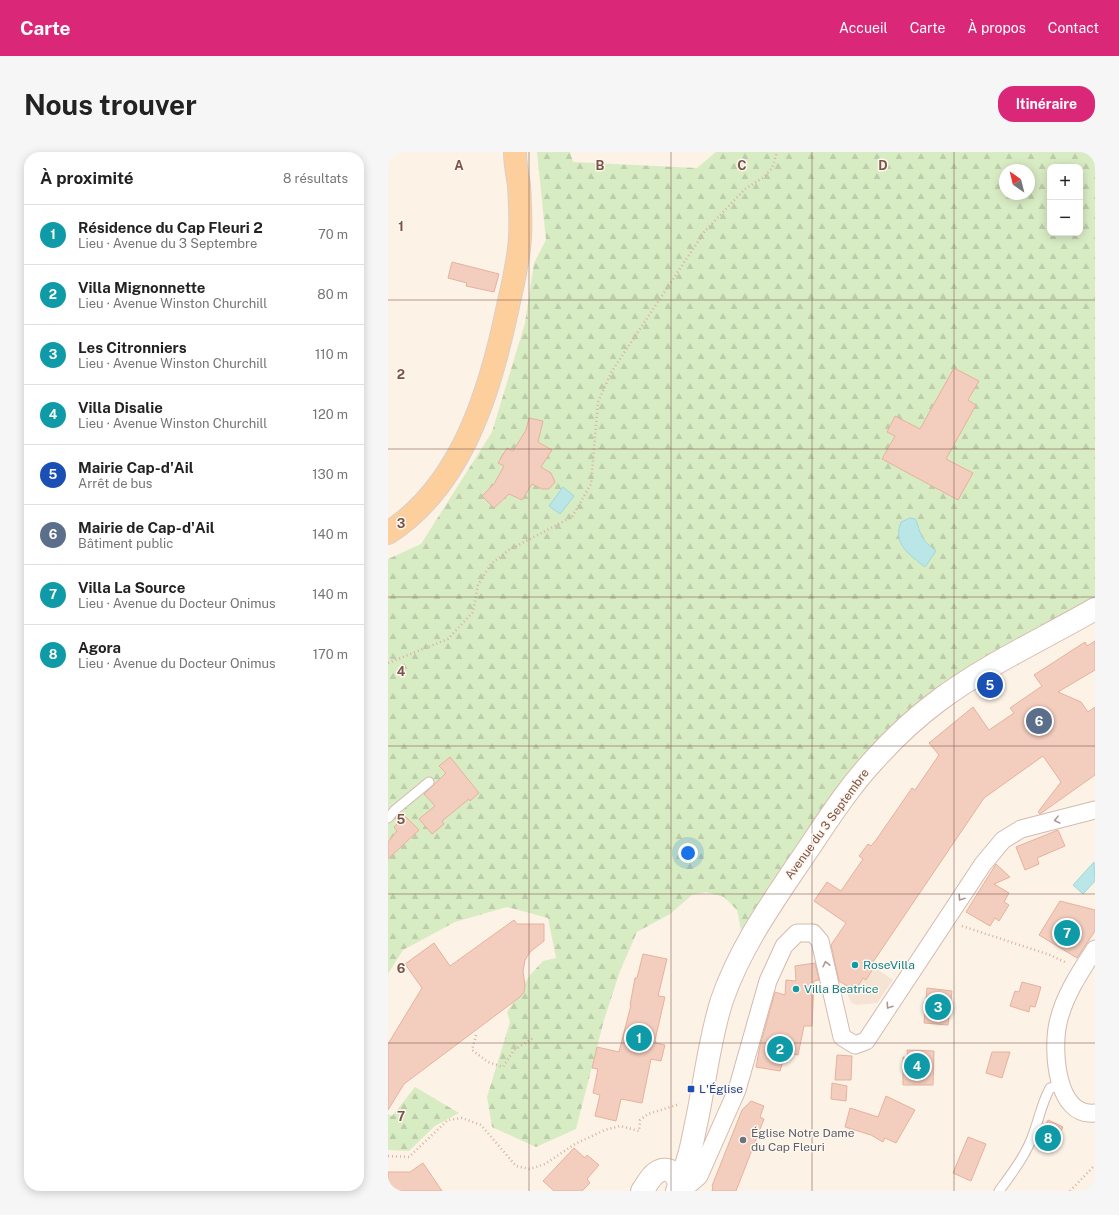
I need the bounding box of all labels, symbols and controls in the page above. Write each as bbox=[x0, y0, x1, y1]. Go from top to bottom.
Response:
text: Carte bbox=[20, 17, 70, 39]
text: Accueil bbox=[839, 20, 888, 36]
text: Carte bbox=[910, 20, 946, 36]
text: À propos bbox=[968, 20, 1026, 36]
text: Contact bbox=[1048, 20, 1099, 36]
button: Itinéraire bbox=[998, 86, 1095, 122]
text: Nous trouver bbox=[24, 88, 197, 121]
text: A bbox=[454, 158, 464, 173]
text: B bbox=[596, 158, 605, 173]
text: C bbox=[737, 158, 747, 173]
text: D bbox=[878, 158, 888, 173]
north arrow bbox=[999, 164, 1035, 200]
map controls bbox=[1047, 164, 1083, 236]
button: + bbox=[1047, 164, 1083, 200]
text: À proximité bbox=[40, 168, 134, 188]
text: 8 résultats bbox=[283, 171, 348, 186]
button: − bbox=[1047, 200, 1083, 236]
text: Résidence du Cap Fleuri 2 bbox=[78, 219, 263, 236]
text: 1 bbox=[398, 219, 404, 234]
text: 1 bbox=[50, 227, 56, 242]
text: 70 m bbox=[318, 227, 348, 242]
text: Lieu · Avenue du 3 Septembre bbox=[78, 236, 257, 251]
text: Villa Mignonnette bbox=[78, 279, 205, 296]
text: 2 bbox=[49, 287, 57, 302]
text: 80 m bbox=[317, 287, 348, 302]
text: Lieu · Avenue Winston Churchill bbox=[78, 296, 267, 311]
text: Les Citronniers bbox=[78, 339, 187, 356]
text: 3 bbox=[49, 347, 57, 362]
text: 110 m bbox=[315, 347, 348, 362]
text: Lieu · Avenue Winston Churchill bbox=[78, 356, 267, 371]
text: 2 bbox=[397, 367, 405, 382]
text: Villa Disalie bbox=[78, 399, 163, 416]
text: 4 bbox=[49, 407, 57, 422]
text: 120 m bbox=[313, 407, 348, 422]
text: Lieu · Avenue Winston Churchill bbox=[78, 416, 267, 431]
text: Mairie Cap-d'Ail bbox=[78, 459, 194, 476]
text: 5 bbox=[49, 467, 57, 482]
text: 130 m bbox=[312, 467, 348, 482]
text: Arrêt de bus bbox=[78, 476, 152, 491]
text: 3 bbox=[397, 516, 406, 531]
text: Mairie de Cap-d'Ail bbox=[78, 519, 215, 536]
text: 6 bbox=[49, 527, 57, 542]
text: 140 m bbox=[312, 527, 348, 542]
text: Bâtiment public bbox=[78, 536, 173, 551]
text: Villa La Source bbox=[78, 579, 185, 596]
text: 7 bbox=[49, 587, 57, 602]
text: 140 m bbox=[312, 587, 348, 602]
text: Lieu · Avenue du Docteur Onimus bbox=[78, 596, 276, 611]
text: Agora bbox=[78, 639, 121, 656]
text: 8 bbox=[49, 647, 57, 662]
text: 170 m bbox=[313, 647, 348, 662]
text: Lieu · Avenue du Docteur Onimus bbox=[78, 656, 276, 671]
text: 4 bbox=[397, 664, 406, 679]
pin: 5 bbox=[977, 670, 1003, 700]
pin: 6 bbox=[1026, 706, 1052, 736]
street label: Avenue du 3 Septembre bbox=[782, 766, 872, 882]
text: 5 bbox=[397, 812, 406, 827]
one-way arrow bbox=[1054, 815, 1060, 823]
your location bbox=[678, 843, 698, 863]
one-way arrow bbox=[959, 893, 966, 900]
pin: 7 bbox=[1054, 918, 1080, 948]
place label: RoseVilla bbox=[863, 958, 915, 972]
marker: RoseVilla bbox=[850, 960, 860, 970]
text: 6 bbox=[397, 961, 406, 976]
one-way arrow bbox=[822, 961, 830, 967]
place label: Villa Beatrice bbox=[804, 982, 879, 996]
marker: Villa Beatrice bbox=[791, 984, 801, 994]
pin: 3 bbox=[925, 992, 951, 1022]
one-way arrow bbox=[887, 1002, 894, 1009]
pin: 1 bbox=[626, 1023, 652, 1053]
pin: 2 bbox=[767, 1034, 793, 1064]
pin: 4 bbox=[904, 1051, 930, 1081]
place label: L'Église bbox=[699, 1082, 743, 1096]
marker: L'Église bbox=[686, 1084, 696, 1094]
text: 7 bbox=[397, 1109, 405, 1124]
pin: 8 bbox=[1035, 1123, 1061, 1153]
place label: Église Notre Dame du Cap Fleuri bbox=[751, 1126, 855, 1154]
marker: Église Notre Dame du Cap Fleuri bbox=[738, 1135, 748, 1145]

